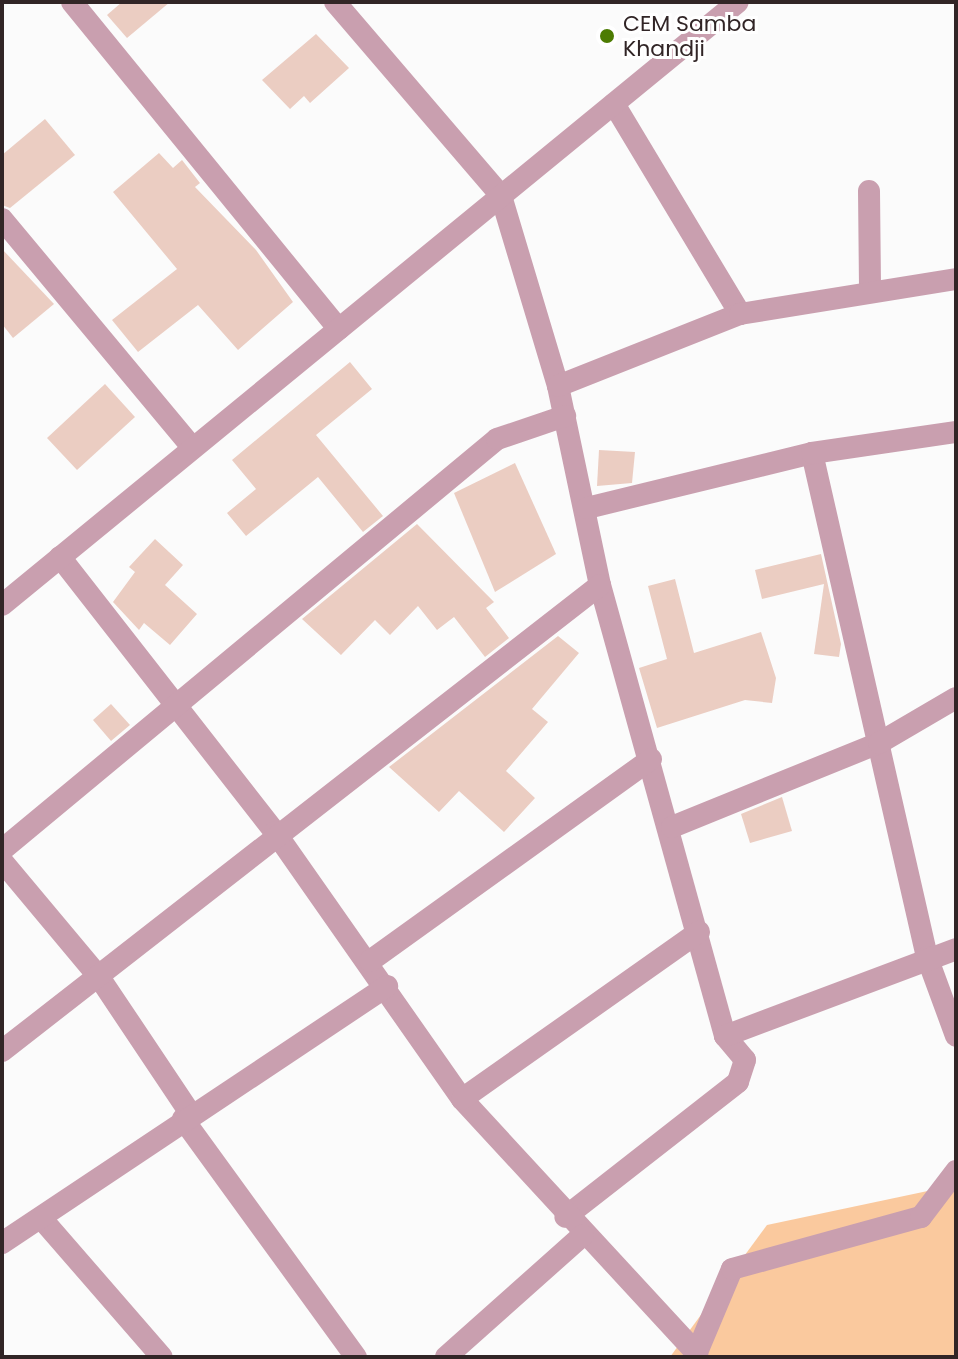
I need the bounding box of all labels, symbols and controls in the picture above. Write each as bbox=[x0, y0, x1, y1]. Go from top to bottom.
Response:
place label: CEM Samba Khandji bbox=[623, 10, 756, 62]
marker: CEM Samba Khandji bbox=[598, 27, 616, 45]

